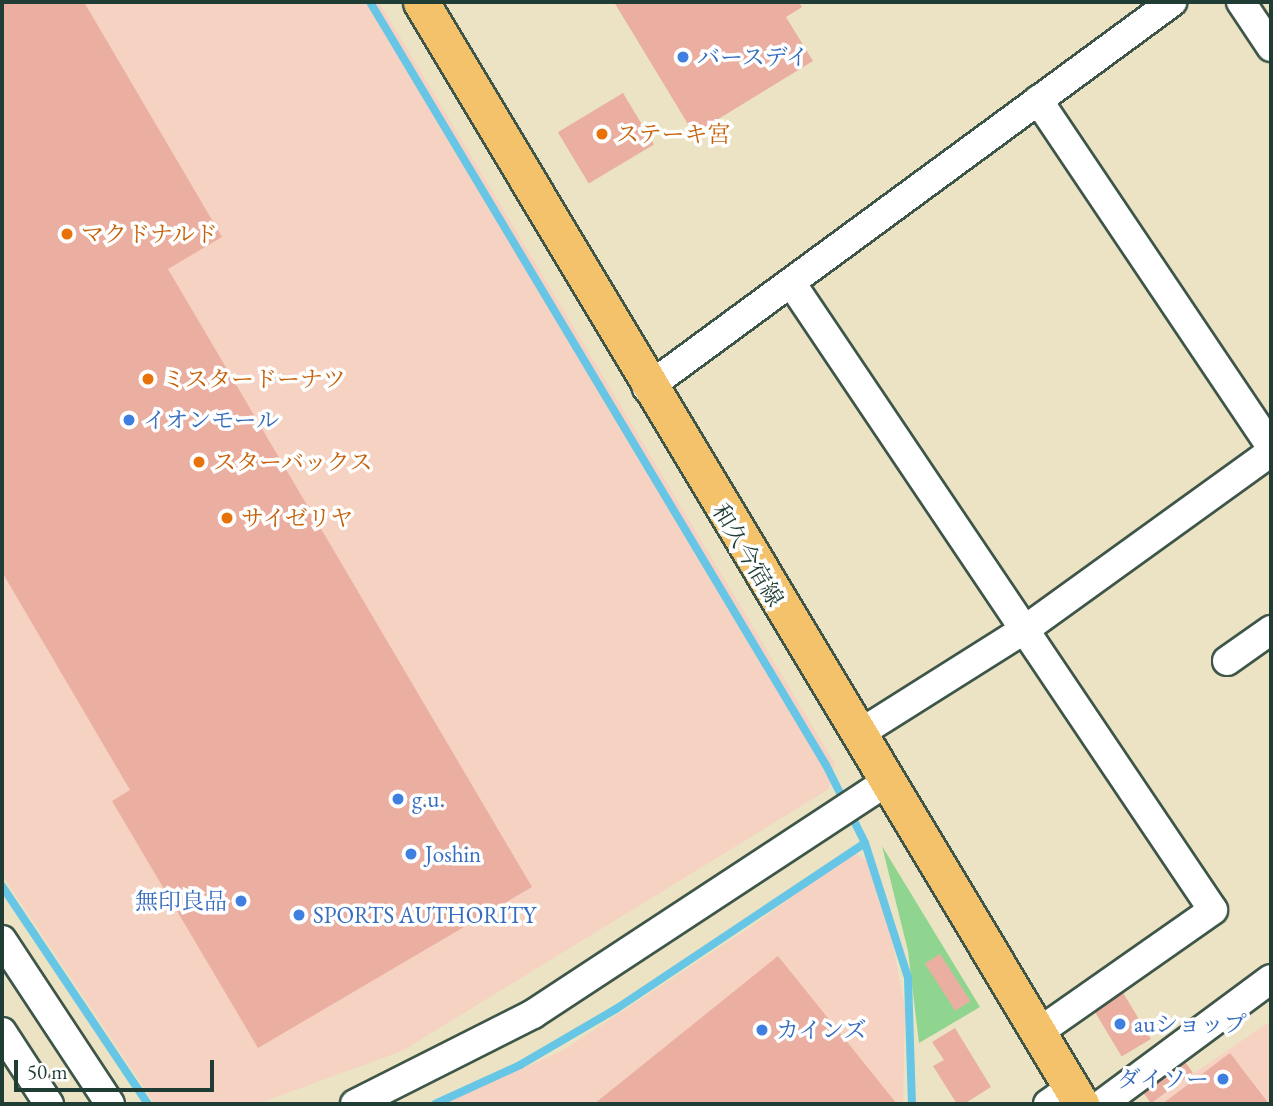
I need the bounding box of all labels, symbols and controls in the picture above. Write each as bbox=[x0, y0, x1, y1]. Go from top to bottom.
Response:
place label: バースデイ bbox=[697, 43, 812, 71]
marker: バースデイ bbox=[675, 49, 691, 65]
place label: ステーキ宮 bbox=[616, 120, 731, 148]
marker: ステーキ宮 bbox=[594, 126, 610, 142]
place label: マクドナルド bbox=[81, 220, 219, 248]
marker: マクドナルド bbox=[59, 226, 75, 242]
place label: ミスタードーナツ bbox=[162, 365, 346, 393]
marker: ミスタードーナツ bbox=[140, 371, 156, 387]
place label: イオンモール bbox=[143, 406, 280, 434]
marker: イオンモール bbox=[121, 412, 137, 428]
place label: スターバックス bbox=[213, 448, 374, 476]
marker: スターバックス bbox=[191, 454, 207, 470]
street label: 和久今宿線 bbox=[707, 499, 789, 611]
place label: サイゼリヤ bbox=[241, 504, 356, 532]
marker: サイゼリヤ bbox=[219, 510, 235, 526]
place label: g.u. bbox=[412, 785, 445, 813]
marker: g.u. bbox=[390, 791, 406, 807]
place label: Joshin bbox=[425, 840, 481, 868]
marker: Joshin bbox=[403, 846, 419, 862]
place label: 無印良品 bbox=[135, 887, 227, 915]
marker: 無印良品 bbox=[233, 893, 249, 909]
place label: SPORTS AUTHORITY bbox=[313, 901, 536, 929]
marker: SPORTS AUTHORITY bbox=[291, 907, 307, 923]
place label: auショップ bbox=[1134, 1010, 1247, 1038]
place label: カインズ bbox=[776, 1016, 868, 1044]
marker: auショップ bbox=[1112, 1016, 1128, 1032]
marker: カインズ bbox=[754, 1022, 770, 1038]
scale bar bbox=[18, 1046, 217, 1090]
text: 50 m bbox=[27, 1058, 68, 1085]
place label: ダイソー bbox=[1117, 1065, 1209, 1093]
marker: ダイソー bbox=[1215, 1071, 1231, 1087]

